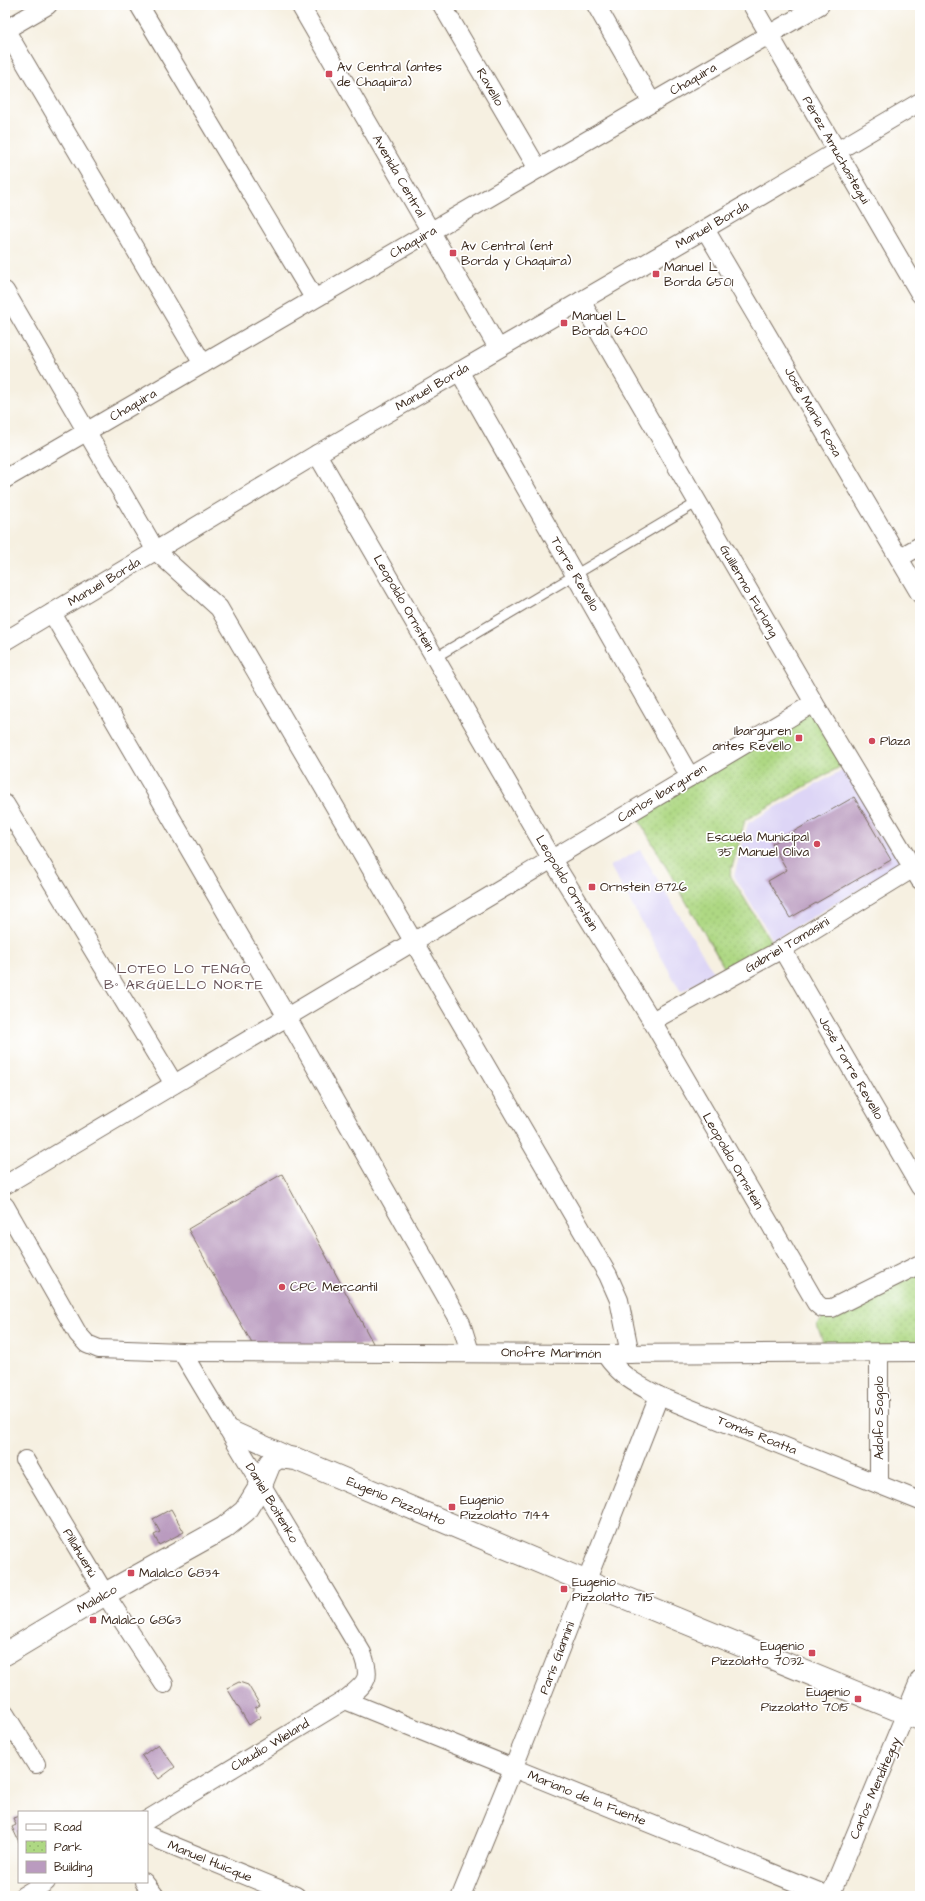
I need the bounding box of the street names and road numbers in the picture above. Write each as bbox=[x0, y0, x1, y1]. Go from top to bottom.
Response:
street label: Chaquira bbox=[666, 58, 720, 100]
street label: Ravello bbox=[472, 65, 508, 110]
street label: Pérez Amuchastegui bbox=[797, 93, 874, 208]
street label: Avenida Central bbox=[368, 131, 430, 221]
street label: Manuel Borda bbox=[672, 197, 752, 253]
street label: Chaquira bbox=[386, 221, 440, 263]
street label: Manuel Borda bbox=[392, 359, 472, 415]
street label: José María Rosa bbox=[780, 364, 846, 461]
street label: Chaquira bbox=[106, 384, 160, 426]
street label: Torre Revello bbox=[546, 533, 604, 615]
street label: Guillermo Furlong bbox=[714, 542, 783, 641]
street label: Leopoldo Ornstein bbox=[369, 551, 439, 655]
street label: Manuel Borda bbox=[64, 553, 144, 611]
street label: Carlos Ibarguren bbox=[614, 759, 711, 828]
street label: Leopoldo Ornstein bbox=[531, 832, 603, 935]
street label: Gabriel Tomasini bbox=[741, 913, 833, 977]
street label: José Torre Revello bbox=[814, 1013, 888, 1124]
street label: Leopoldo Ornstein bbox=[698, 1109, 768, 1213]
street label: Onofre Marimón bbox=[501, 1343, 602, 1363]
street label: Adolfo Sogolo bbox=[870, 1376, 889, 1460]
street label: Tomás Roatta bbox=[715, 1411, 800, 1459]
street label: Daniel Boitenko bbox=[241, 1460, 303, 1547]
street label: Eugenio Pizzolatto bbox=[343, 1472, 449, 1531]
street label: Pillahuenú bbox=[58, 1525, 102, 1581]
street label: Malalco bbox=[74, 1580, 121, 1618]
street label: París Giannini bbox=[535, 1619, 579, 1697]
street label: Claudio Wieland bbox=[227, 1714, 313, 1776]
street label: Carlos Menditeguy bbox=[845, 1734, 906, 1842]
street label: Mariano de la Fuente bbox=[525, 1766, 649, 1830]
street label: Manuel Huicque bbox=[165, 1836, 255, 1886]

